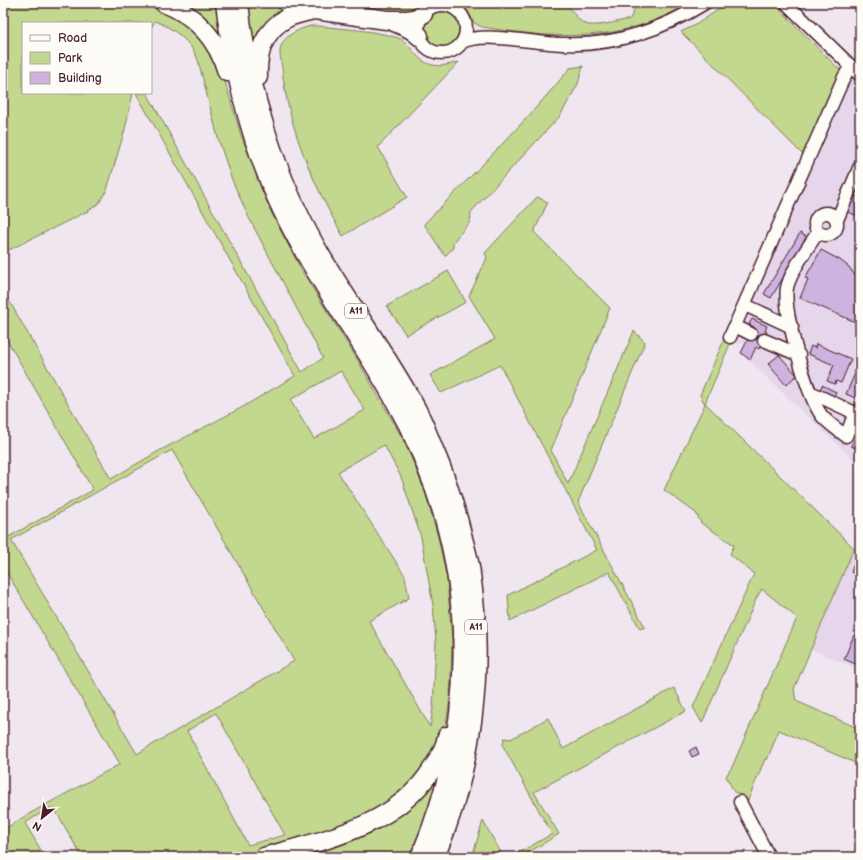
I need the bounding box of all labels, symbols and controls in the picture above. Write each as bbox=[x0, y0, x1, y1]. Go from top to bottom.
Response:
legend bbox=[22, 22, 152, 94]
text: Road bbox=[58, 31, 87, 46]
text: Park bbox=[58, 51, 82, 66]
text: Building bbox=[58, 71, 102, 86]
road number: A11 bbox=[345, 304, 367, 318]
road number: A11 bbox=[465, 620, 487, 634]
north arrow bbox=[22, 798, 62, 838]
text: N bbox=[30, 819, 44, 834]

